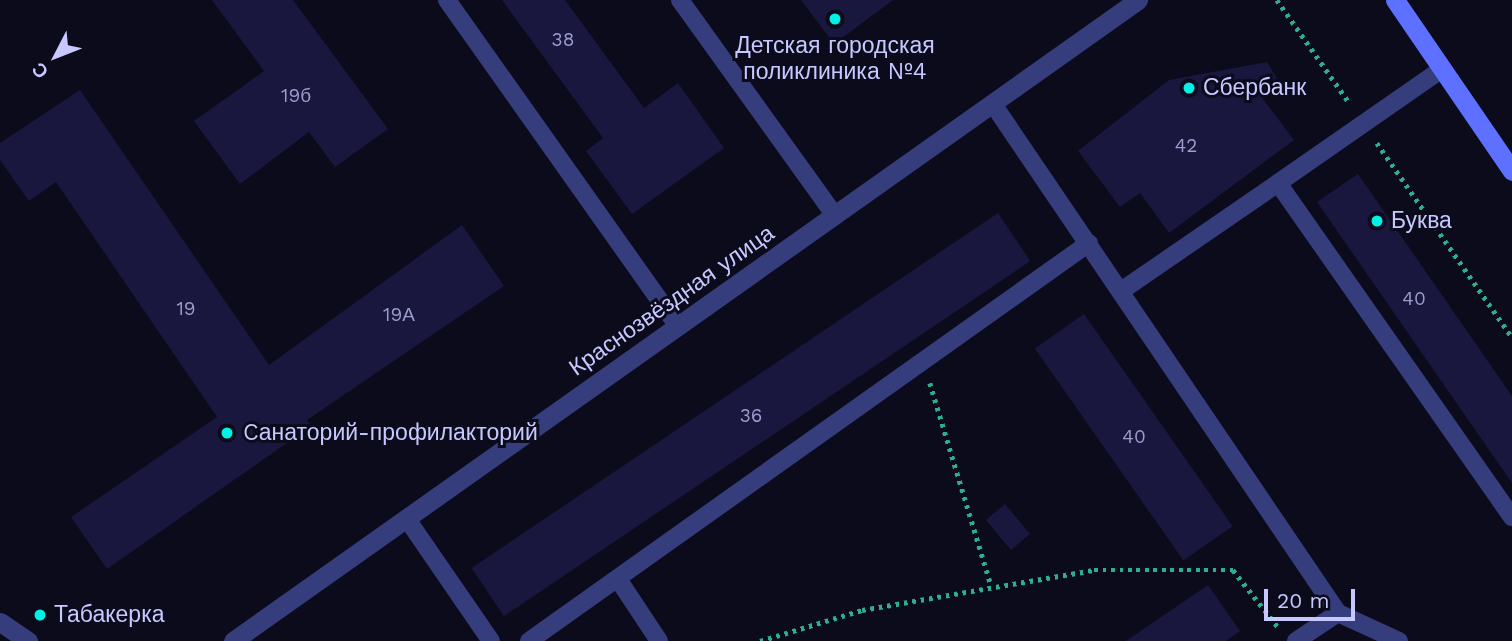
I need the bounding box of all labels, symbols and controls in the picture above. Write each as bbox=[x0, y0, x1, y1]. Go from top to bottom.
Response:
marker: Детская городская поликлиника №4 bbox=[825, 9, 845, 29]
north arrow bbox=[21, 21, 91, 91]
house number: 38 bbox=[552, 29, 574, 51]
place label: Детская городская поликлиника №4 bbox=[735, 32, 935, 86]
text: С bbox=[27, 58, 53, 83]
place label: Сбербанк bbox=[1203, 74, 1306, 102]
marker: Сбербанк bbox=[1181, 80, 1197, 96]
house number: 19б bbox=[281, 85, 311, 107]
house number: 42 bbox=[1175, 135, 1197, 157]
place label: Буква bbox=[1391, 207, 1452, 235]
marker: Буква bbox=[1369, 213, 1385, 229]
street label: Краснозвёздная улица bbox=[564, 220, 780, 382]
house number: 40 bbox=[1402, 288, 1426, 310]
house number: 19 bbox=[176, 298, 196, 320]
house number: 19А bbox=[383, 304, 415, 326]
house number: 36 bbox=[740, 405, 762, 427]
place label: Cанаторий-профилакторий bbox=[243, 419, 538, 447]
marker: Cанаторий-профилакторий bbox=[217, 423, 237, 443]
house number: 40 bbox=[1122, 426, 1146, 448]
scale bar bbox=[1267, 574, 1358, 618]
text: 20 m bbox=[1277, 588, 1329, 613]
place label: Табакерка bbox=[54, 601, 165, 629]
marker: Табакерка bbox=[32, 607, 48, 623]

